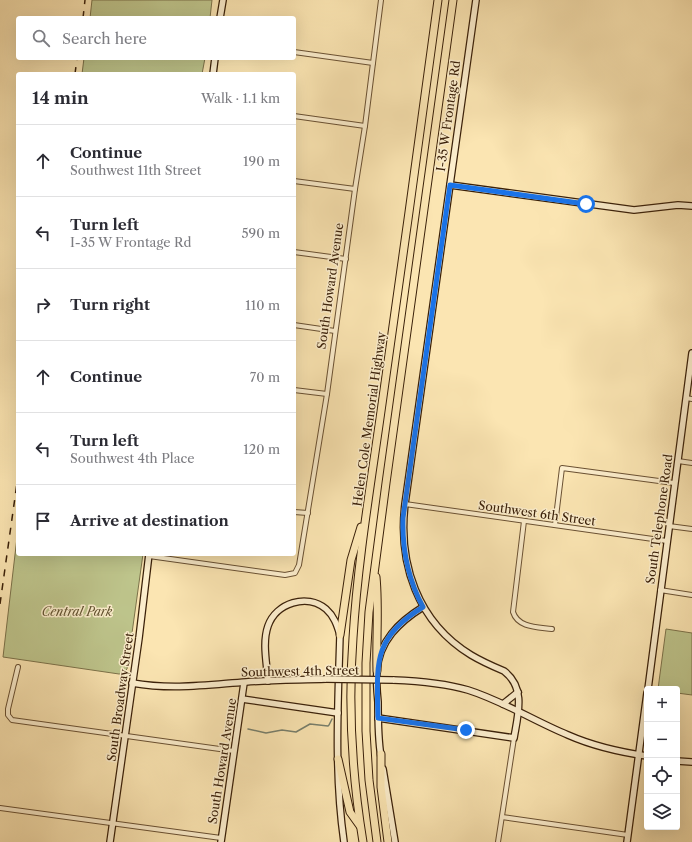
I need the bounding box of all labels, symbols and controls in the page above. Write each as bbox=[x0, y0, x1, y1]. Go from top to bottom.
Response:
search box bbox=[16, 16, 296, 60]
icon: search bbox=[30, 27, 52, 49]
text: Search here bbox=[62, 29, 147, 48]
street label: I-35 W Frontage Rd bbox=[433, 59, 463, 173]
text: 14 min bbox=[32, 88, 89, 108]
text: Walk · 1.1 km bbox=[201, 90, 280, 106]
text: Continue bbox=[70, 143, 142, 162]
icon: ahead bbox=[32, 150, 54, 172]
text: 190 m bbox=[243, 153, 280, 169]
text: Southwest 11th Street bbox=[70, 162, 201, 178]
route start bbox=[577, 195, 595, 213]
text: Turn left bbox=[70, 215, 139, 234]
icon: left bbox=[32, 222, 54, 244]
street label: South Howard Avenue bbox=[314, 222, 346, 350]
text: 590 m bbox=[242, 225, 280, 241]
text: I-35 W Frontage Rd bbox=[70, 234, 191, 250]
icon: right bbox=[32, 294, 54, 316]
text: Turn right bbox=[70, 295, 150, 314]
text: 110 m bbox=[245, 297, 280, 313]
street label: Helen Cole Memorial Highway bbox=[349, 330, 389, 507]
icon: ahead bbox=[32, 366, 54, 388]
text: Continue bbox=[70, 367, 142, 386]
text: 70 m bbox=[250, 369, 280, 385]
text: Turn left bbox=[70, 431, 139, 450]
icon: left bbox=[32, 438, 54, 460]
text: 120 m bbox=[243, 441, 280, 457]
text: Southwest 4th Place bbox=[70, 450, 195, 466]
street label: South Telephone Road bbox=[642, 453, 676, 585]
street label: Southwest 6th Street bbox=[477, 497, 597, 529]
icon: arrive bbox=[32, 510, 54, 532]
text: Arrive at destination bbox=[70, 511, 229, 530]
park label: Central Park bbox=[42, 604, 113, 619]
street label: South Broadway Street bbox=[104, 631, 137, 762]
street label: Southwest 4th Street bbox=[241, 662, 360, 680]
map controls bbox=[644, 686, 680, 830]
button: + bbox=[644, 686, 680, 722]
street label: South Howard Avenue bbox=[205, 697, 239, 825]
route end bbox=[457, 721, 475, 739]
button: − bbox=[644, 722, 680, 758]
button: locate bbox=[644, 758, 680, 794]
button: layers bbox=[644, 794, 680, 830]

